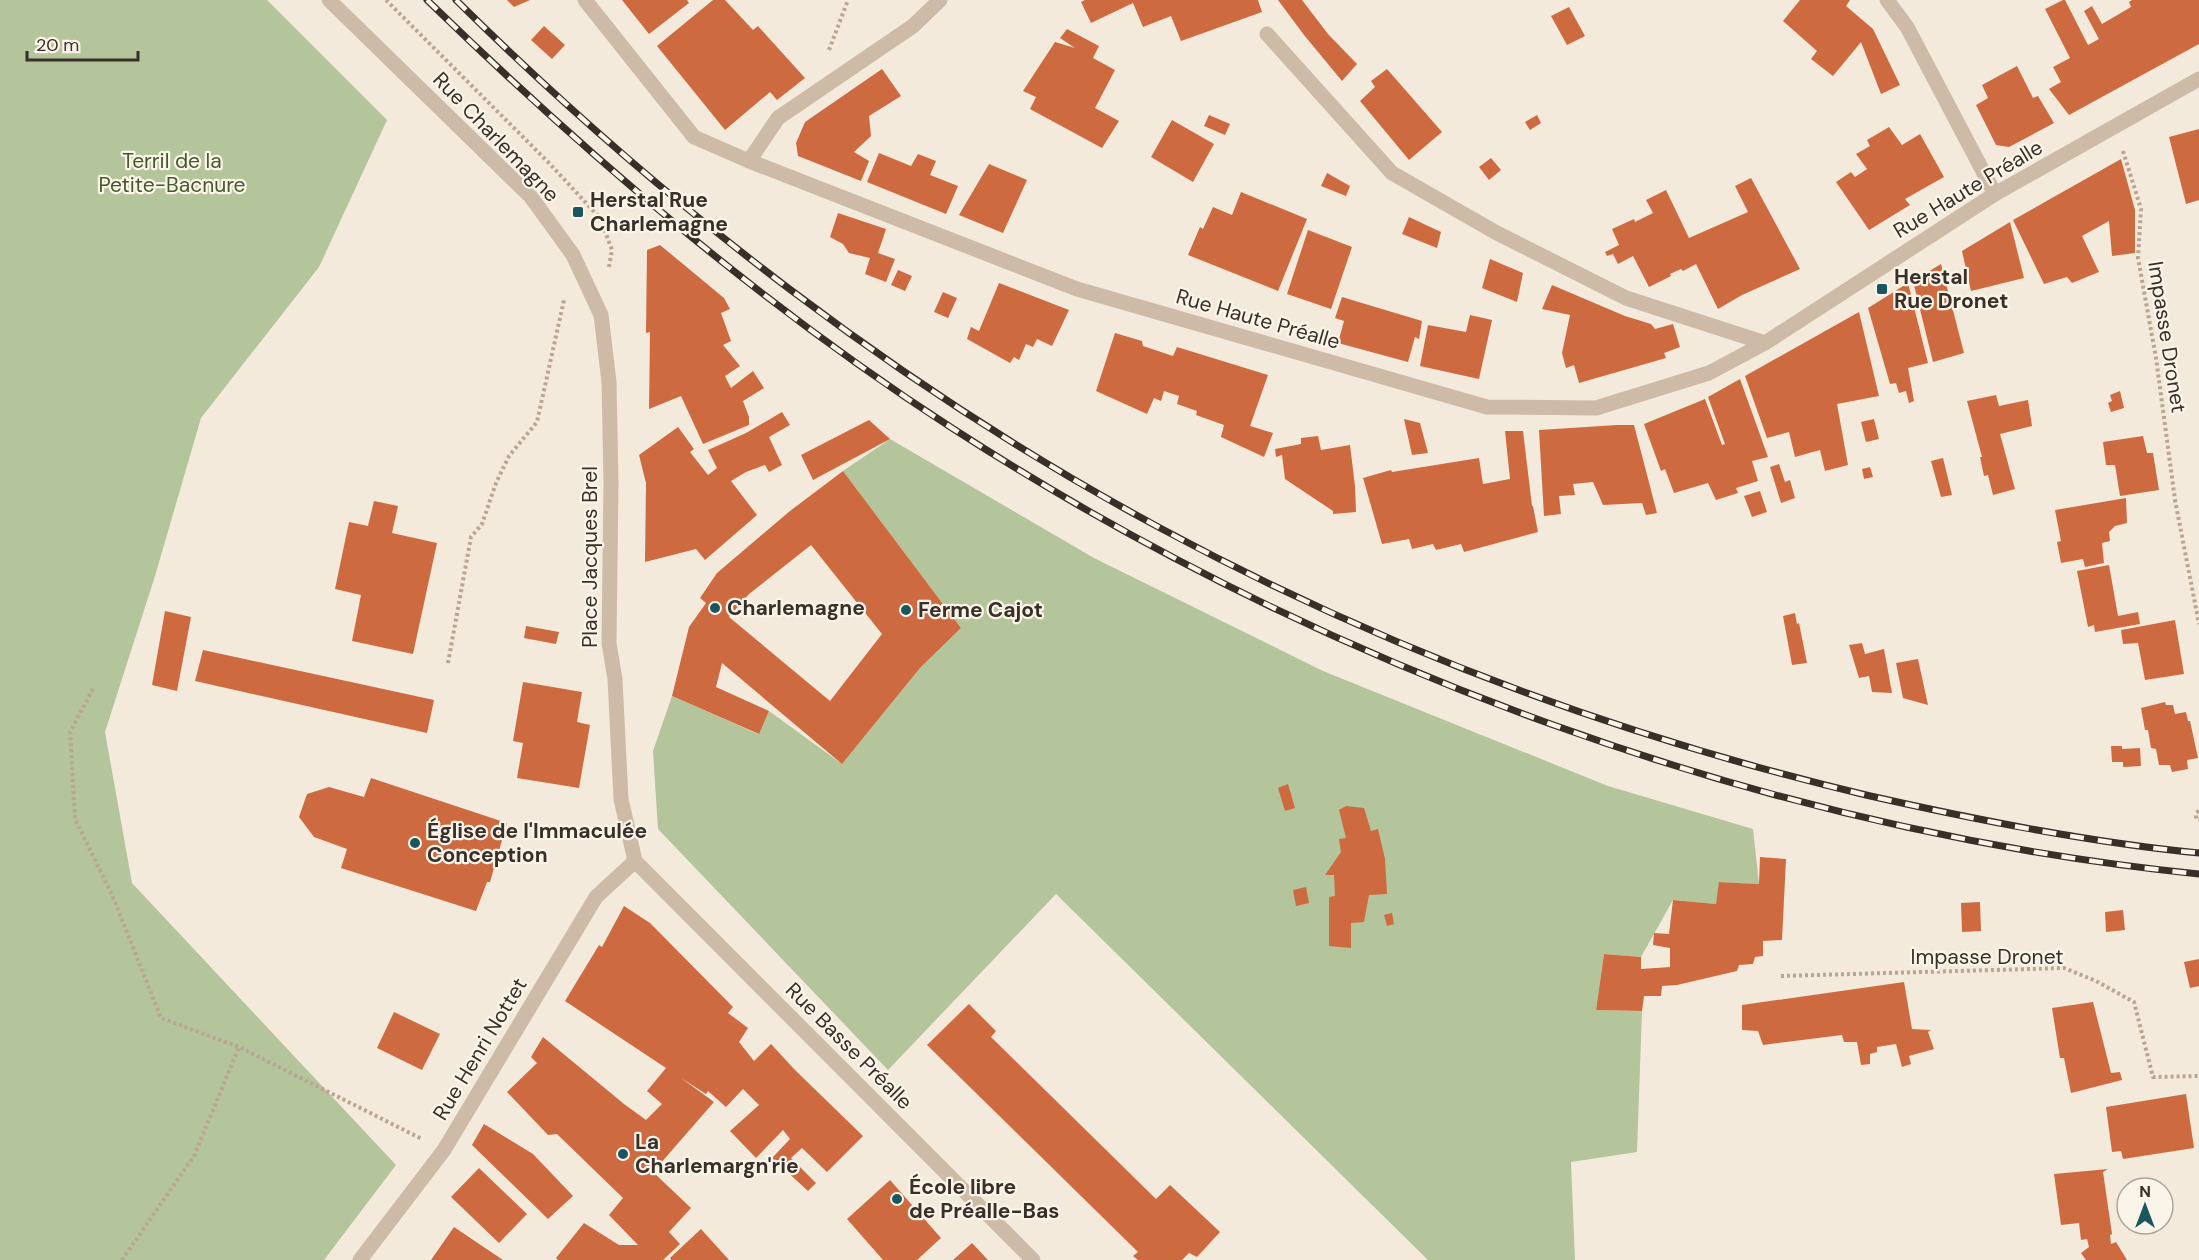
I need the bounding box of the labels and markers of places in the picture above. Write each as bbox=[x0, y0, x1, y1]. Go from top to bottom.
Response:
place label: Herstal Rue Charlemagne bbox=[590, 186, 728, 238]
marker: Herstal Rue Charlemagne bbox=[571, 205, 585, 219]
place label: Herstal Rue Dronet bbox=[1894, 263, 2008, 315]
marker: Herstal Rue Dronet bbox=[1875, 282, 1889, 296]
place label: Charlemagne bbox=[727, 594, 865, 622]
place label: Ferme Cajot bbox=[918, 596, 1043, 624]
marker: Charlemagne bbox=[708, 601, 722, 615]
marker: Ferme Cajot bbox=[899, 603, 913, 617]
place label: Église de l'Immaculée Conception bbox=[427, 817, 647, 869]
marker: Église de l'Immaculée Conception bbox=[408, 836, 422, 850]
place label: La Charlemargn'rie bbox=[635, 1128, 799, 1180]
marker: La Charlemargn'rie bbox=[616, 1147, 630, 1161]
place label: École libre de Préalle-Bas bbox=[909, 1173, 1059, 1225]
marker: École libre de Préalle-Bas bbox=[890, 1192, 904, 1206]

